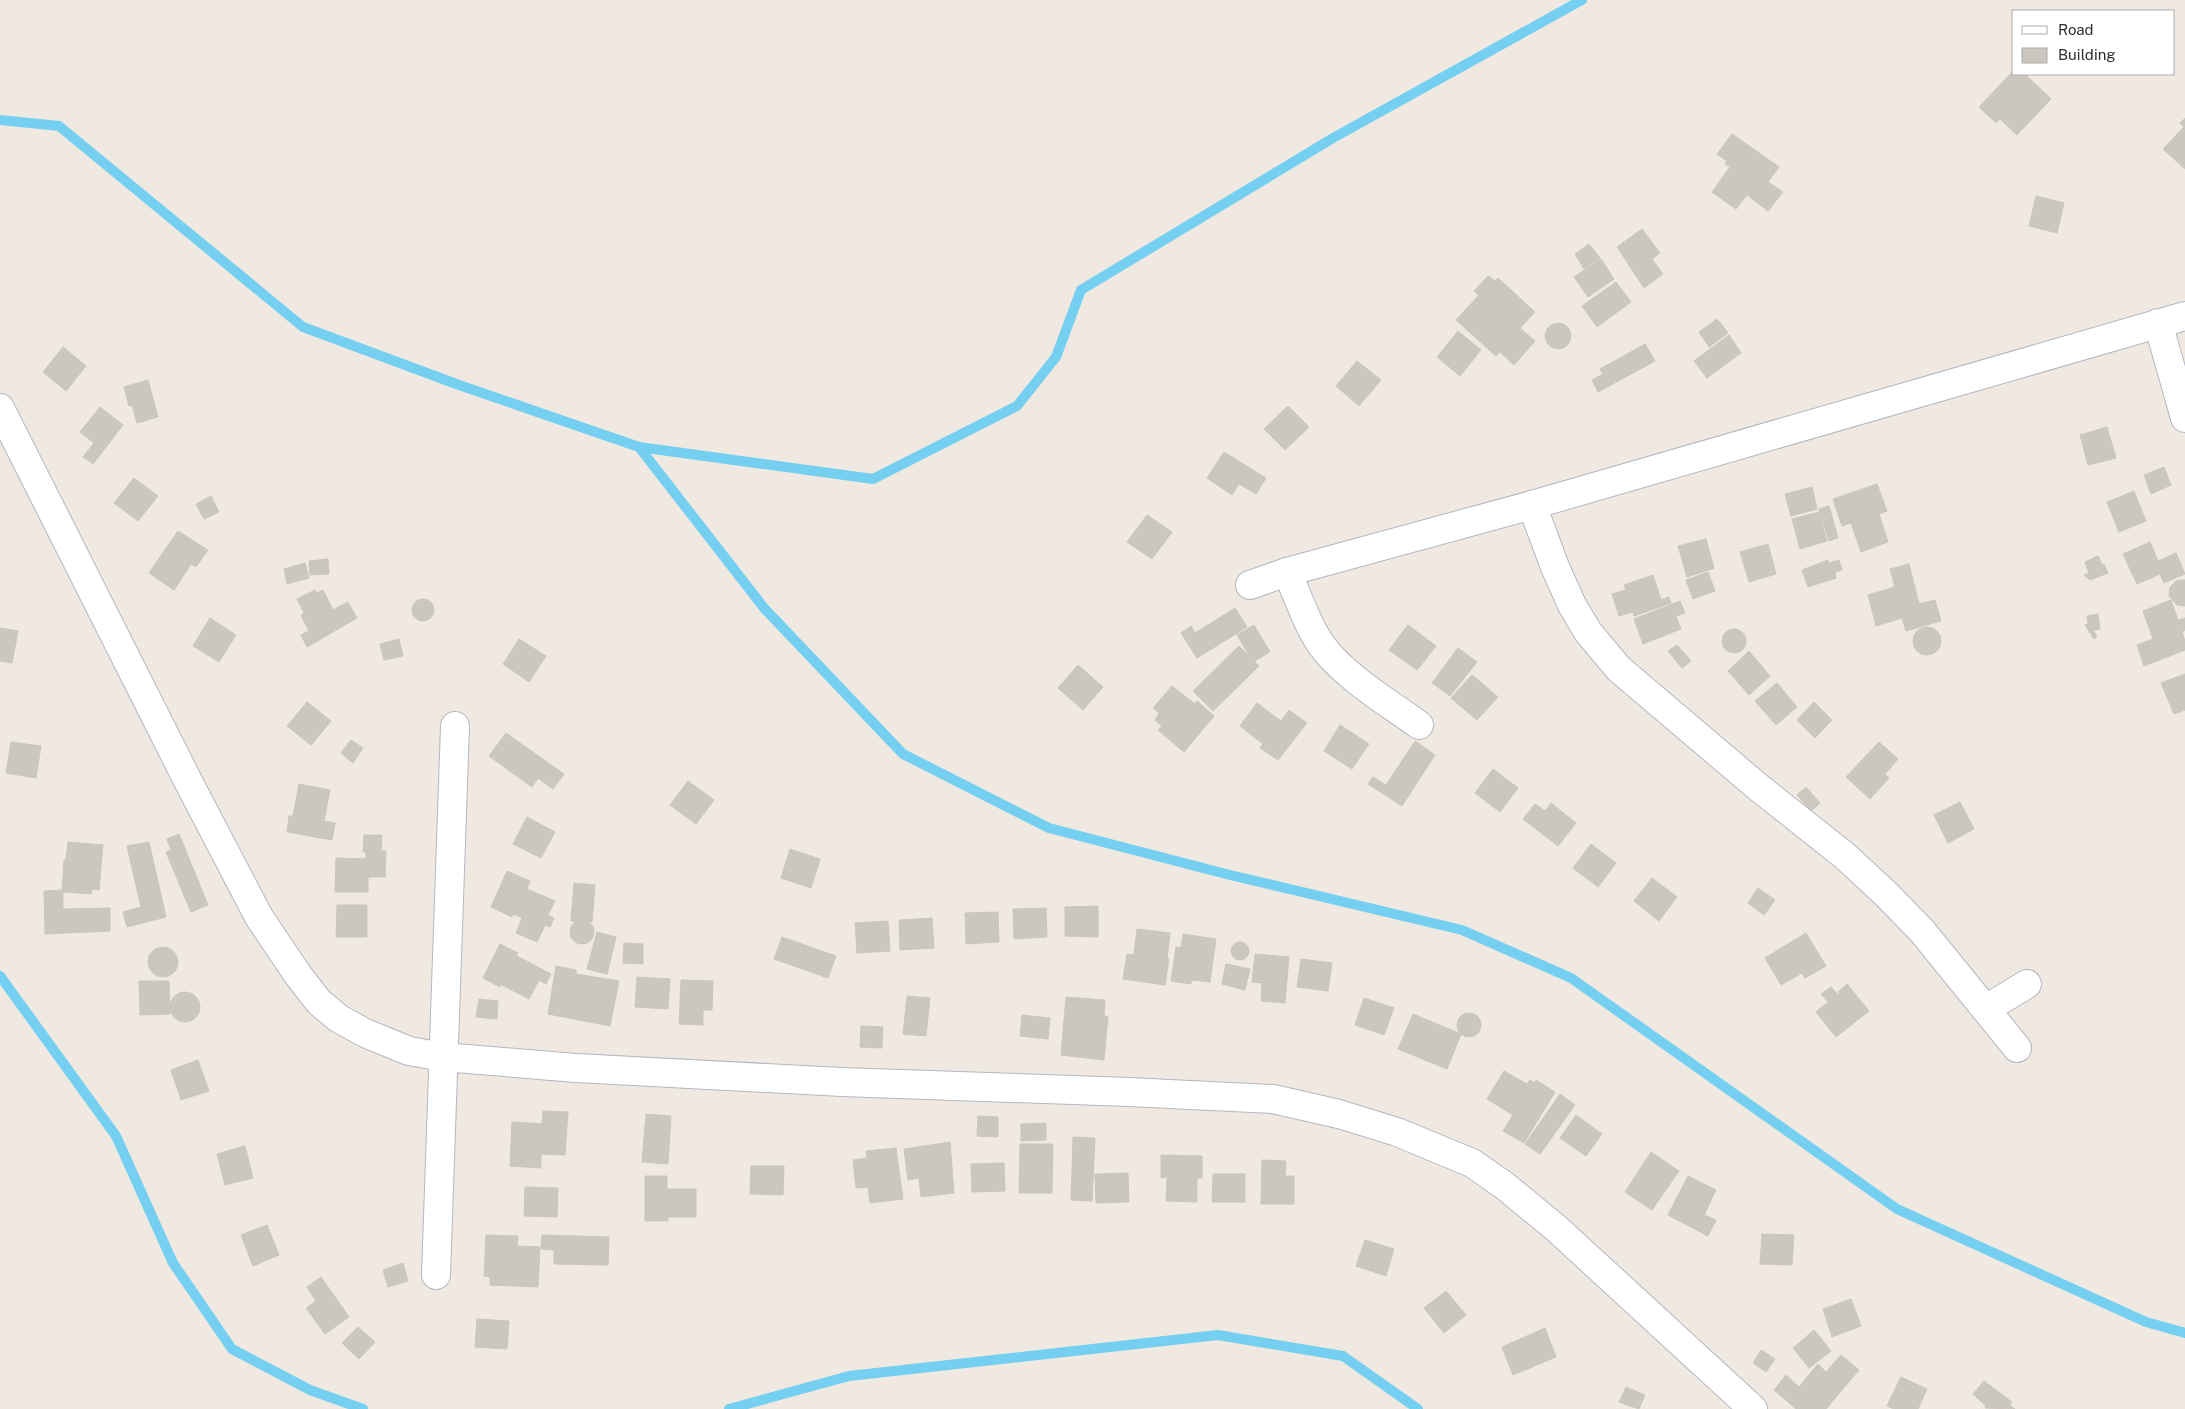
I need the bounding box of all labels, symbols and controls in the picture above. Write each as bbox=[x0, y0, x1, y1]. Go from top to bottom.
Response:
legend bbox=[2012, 10, 2175, 75]
text: Road bbox=[2058, 21, 2094, 38]
text: Building bbox=[2058, 46, 2116, 63]

